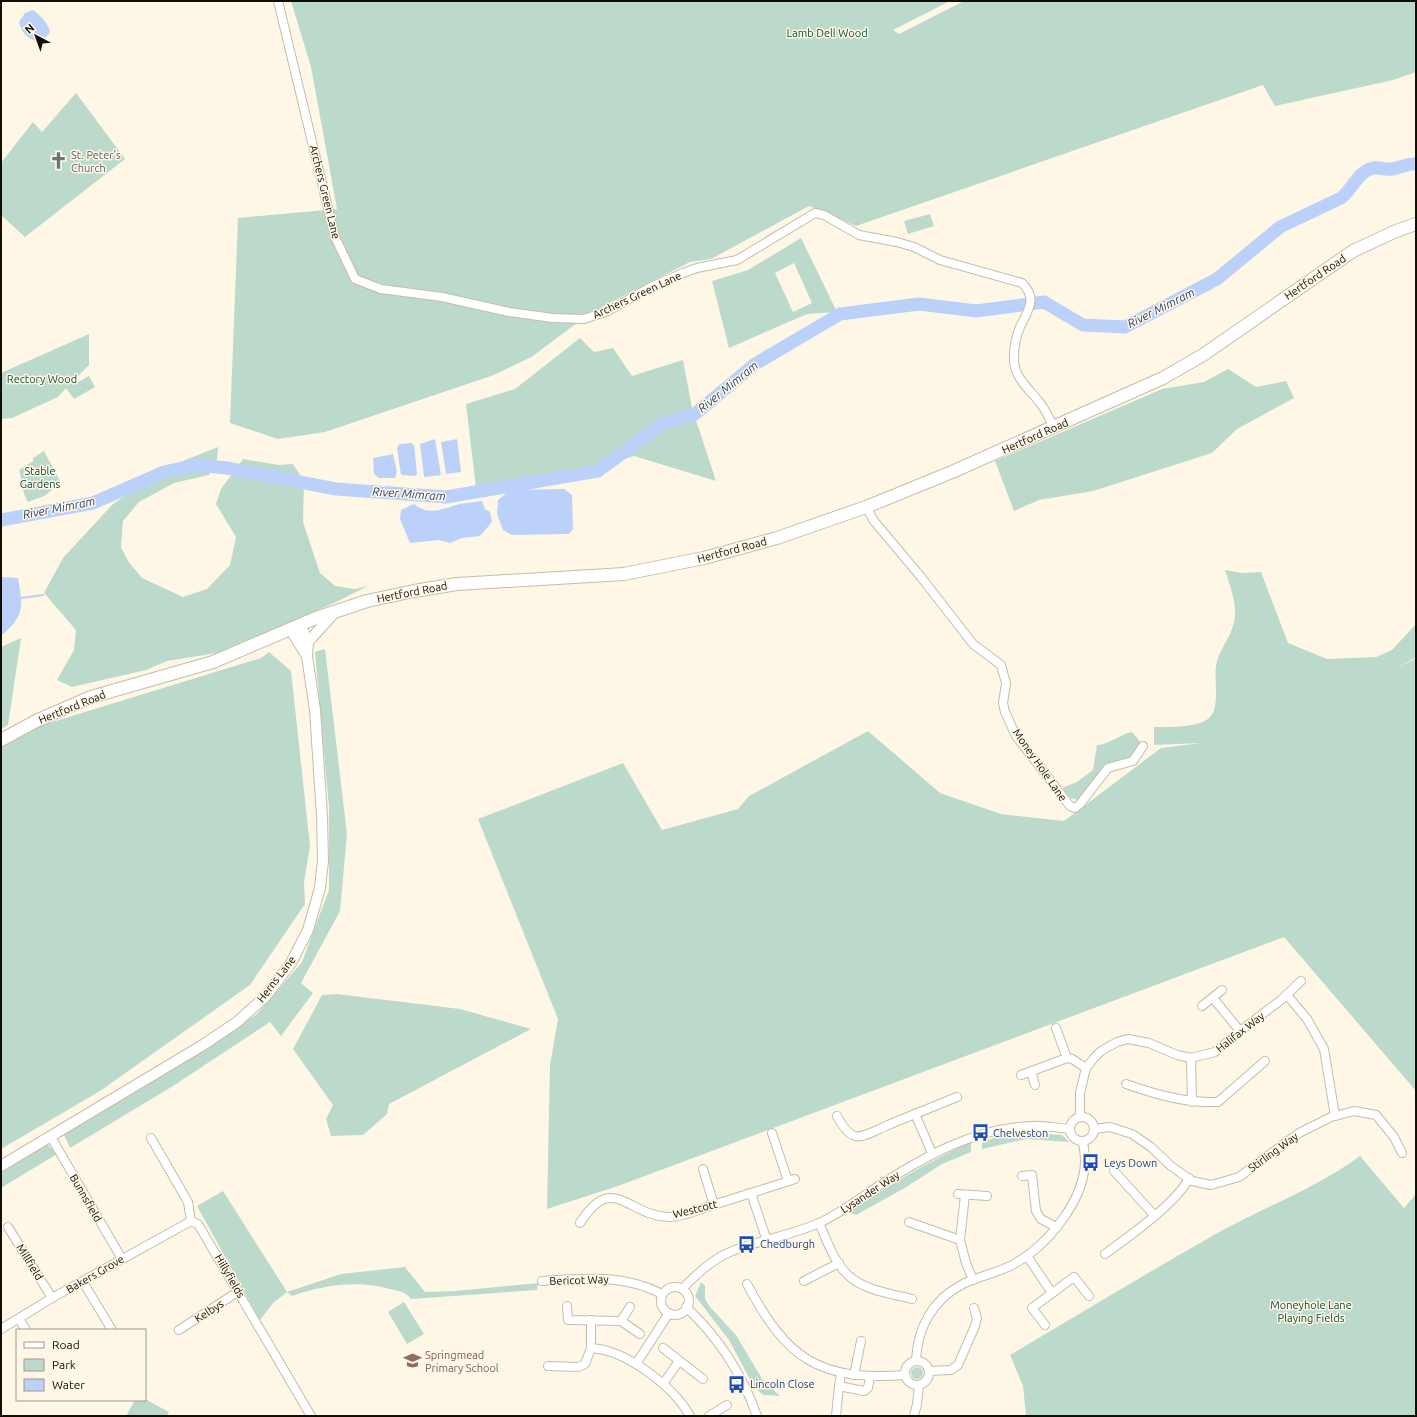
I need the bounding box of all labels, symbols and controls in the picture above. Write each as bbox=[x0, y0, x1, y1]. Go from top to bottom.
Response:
north arrow bbox=[16, 16, 56, 56]
text: N bbox=[22, 21, 36, 36]
park label: Lamb Dell Wood bbox=[786, 27, 868, 39]
street label: Archers Green Lane bbox=[308, 144, 342, 240]
place label: St. Peter's Church bbox=[71, 149, 121, 174]
church icon: St. Peter's Church bbox=[48, 151, 68, 171]
street label: Hertford Road bbox=[1282, 252, 1348, 302]
street label: Archers Green Lane bbox=[591, 269, 683, 321]
water label: River Mimram bbox=[1125, 285, 1197, 330]
water label: River Mimram bbox=[695, 358, 760, 415]
park label: Rectory Wood bbox=[7, 373, 77, 385]
street label: Hertford Road bbox=[1000, 416, 1070, 456]
park label: Stable Gardens bbox=[20, 465, 61, 490]
water label: River Mimram bbox=[372, 484, 446, 503]
water label: River Mimram bbox=[22, 494, 96, 521]
street label: Hertford Road bbox=[696, 535, 768, 565]
street label: Hertford Road bbox=[376, 579, 448, 605]
street label: Hertford Road bbox=[37, 688, 107, 726]
street label: Money Hole Lane bbox=[1011, 727, 1069, 803]
street label: Herns Lane bbox=[254, 954, 298, 1004]
street label: Halifax Way bbox=[1214, 1009, 1267, 1054]
bus stop icon: Chelveston bbox=[970, 1123, 990, 1143]
place label: Chelveston bbox=[993, 1127, 1048, 1139]
street label: Stirling Way bbox=[1246, 1130, 1301, 1174]
bus stop icon: Leys Down bbox=[1081, 1153, 1101, 1173]
place label: Leys Down bbox=[1104, 1157, 1157, 1169]
street label: Lysander Way bbox=[838, 1168, 902, 1215]
street label: Bunnsfield bbox=[68, 1172, 104, 1224]
street label: Westcott bbox=[672, 1198, 719, 1220]
bus stop icon: Chedburgh bbox=[737, 1234, 757, 1254]
place label: Chedburgh bbox=[760, 1238, 815, 1250]
street label: Millfield bbox=[14, 1242, 46, 1282]
street label: Hillyfields bbox=[213, 1252, 247, 1300]
street label: Bakers Grove bbox=[64, 1253, 126, 1295]
street label: Bericot Way bbox=[549, 1273, 609, 1287]
street label: Kelbys bbox=[192, 1297, 226, 1325]
park label: Moneyhole Lane Playing Fields bbox=[1270, 1299, 1352, 1324]
legend bbox=[16, 1329, 146, 1401]
text: Road bbox=[52, 1338, 80, 1351]
place label: Springmead Primary School bbox=[425, 1349, 499, 1374]
school or university icon: Springmead Primary School bbox=[402, 1351, 422, 1371]
text: Park bbox=[52, 1358, 76, 1371]
bus stop icon: Lincoln Close bbox=[727, 1374, 747, 1394]
text: Water bbox=[52, 1378, 85, 1391]
place label: Lincoln Close bbox=[750, 1378, 815, 1390]

